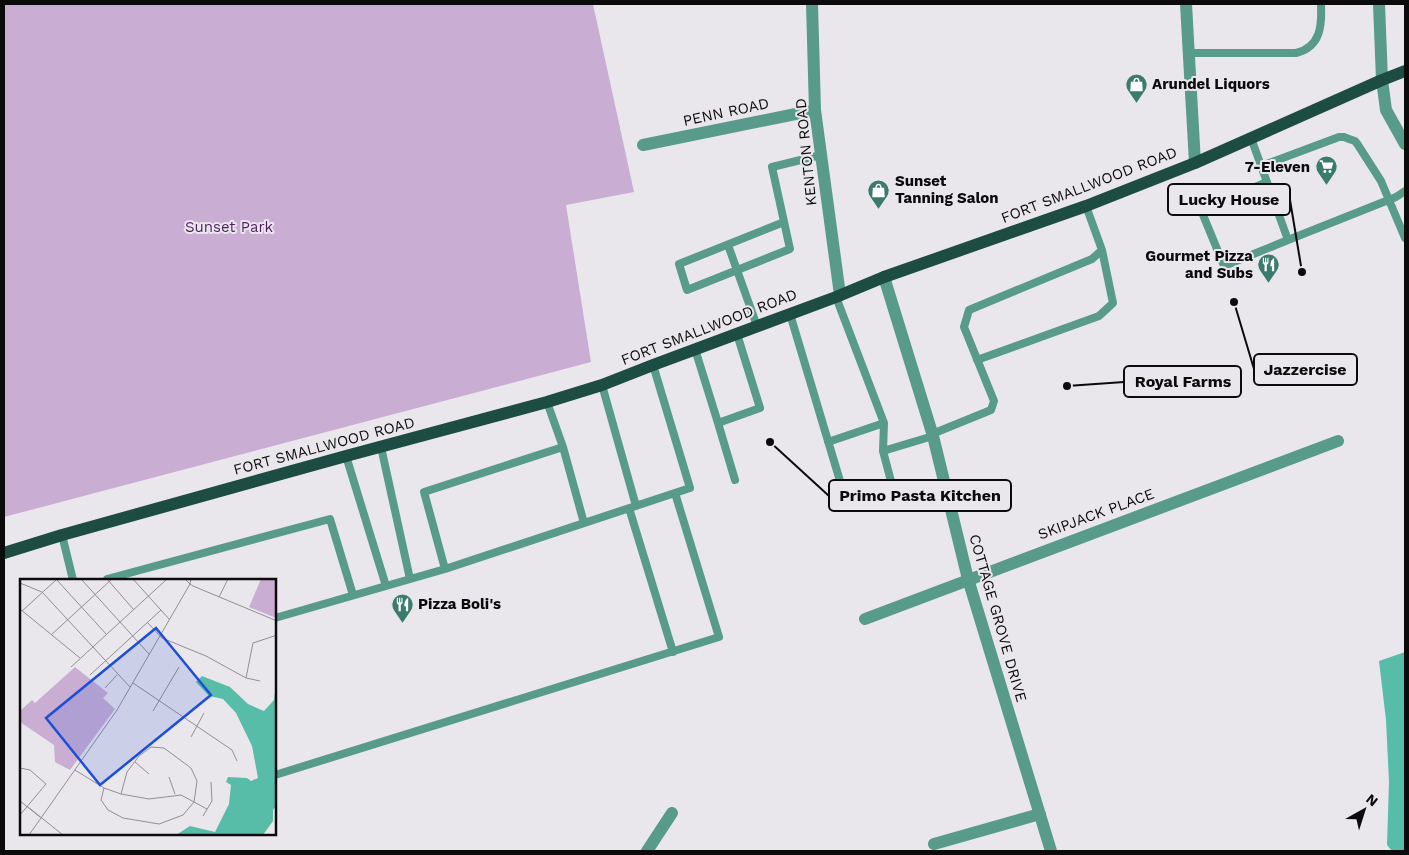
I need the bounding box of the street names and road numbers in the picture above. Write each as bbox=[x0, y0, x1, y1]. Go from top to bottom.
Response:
street label: PENN ROAD bbox=[681, 94, 771, 130]
street label: KENTON ROAD bbox=[791, 97, 821, 207]
street label: FORT SMALLWOOD ROAD bbox=[998, 143, 1180, 227]
street label: FORT SMALLWOOD ROAD bbox=[618, 285, 800, 369]
street label: FORT SMALLWOOD ROAD bbox=[231, 413, 417, 479]
street label: SKIPJACK PLACE bbox=[1035, 485, 1157, 543]
street label: COTTAGE GROVE DRIVE bbox=[965, 532, 1031, 704]

